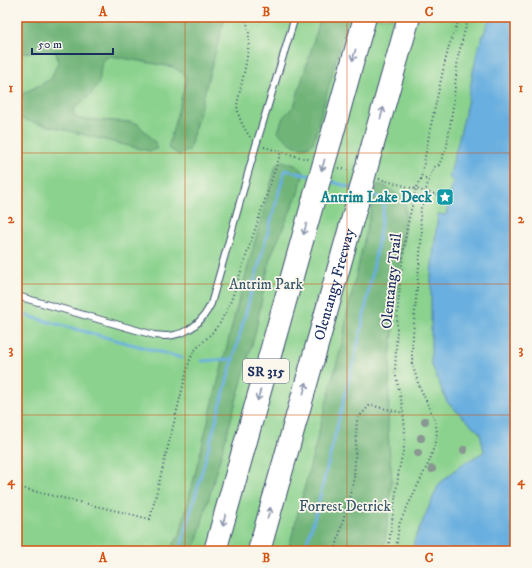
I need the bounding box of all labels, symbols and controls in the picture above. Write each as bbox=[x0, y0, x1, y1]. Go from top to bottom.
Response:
text: A bbox=[98, 4, 108, 20]
text: B bbox=[262, 4, 270, 20]
text: C bbox=[425, 4, 434, 20]
scale bar bbox=[32, 30, 113, 56]
text: 50 m bbox=[38, 37, 62, 52]
one-way arrow bbox=[350, 48, 358, 61]
text: 1 bbox=[9, 80, 14, 96]
text: 1 bbox=[519, 80, 524, 96]
one-way arrow bbox=[379, 107, 386, 120]
one-way arrow bbox=[319, 158, 327, 171]
place icon: Antrim Lake Deck bbox=[435, 187, 455, 207]
place label: Antrim Lake Deck bbox=[320, 188, 433, 207]
text: 2 bbox=[8, 211, 15, 227]
text: 2 bbox=[518, 211, 525, 227]
one-way arrow bbox=[301, 222, 309, 235]
street label: Olentangy Freeway bbox=[310, 226, 360, 343]
street label: Olentangy Trail bbox=[377, 232, 406, 330]
park label: Antrim Park bbox=[229, 275, 304, 294]
text: 3 bbox=[9, 342, 14, 358]
text: 3 bbox=[519, 342, 524, 358]
road number: SR 315 bbox=[243, 359, 289, 383]
one-way arrow bbox=[301, 382, 309, 395]
one-way arrow bbox=[255, 388, 262, 401]
text: 4 bbox=[6, 473, 15, 490]
text: 4 bbox=[516, 473, 525, 490]
park label: Forrest Detrick bbox=[299, 497, 392, 516]
one-way arrow bbox=[266, 507, 274, 520]
one-way arrow bbox=[220, 513, 227, 526]
text: A bbox=[98, 550, 108, 566]
text: B bbox=[262, 550, 270, 566]
text: C bbox=[425, 550, 434, 566]

